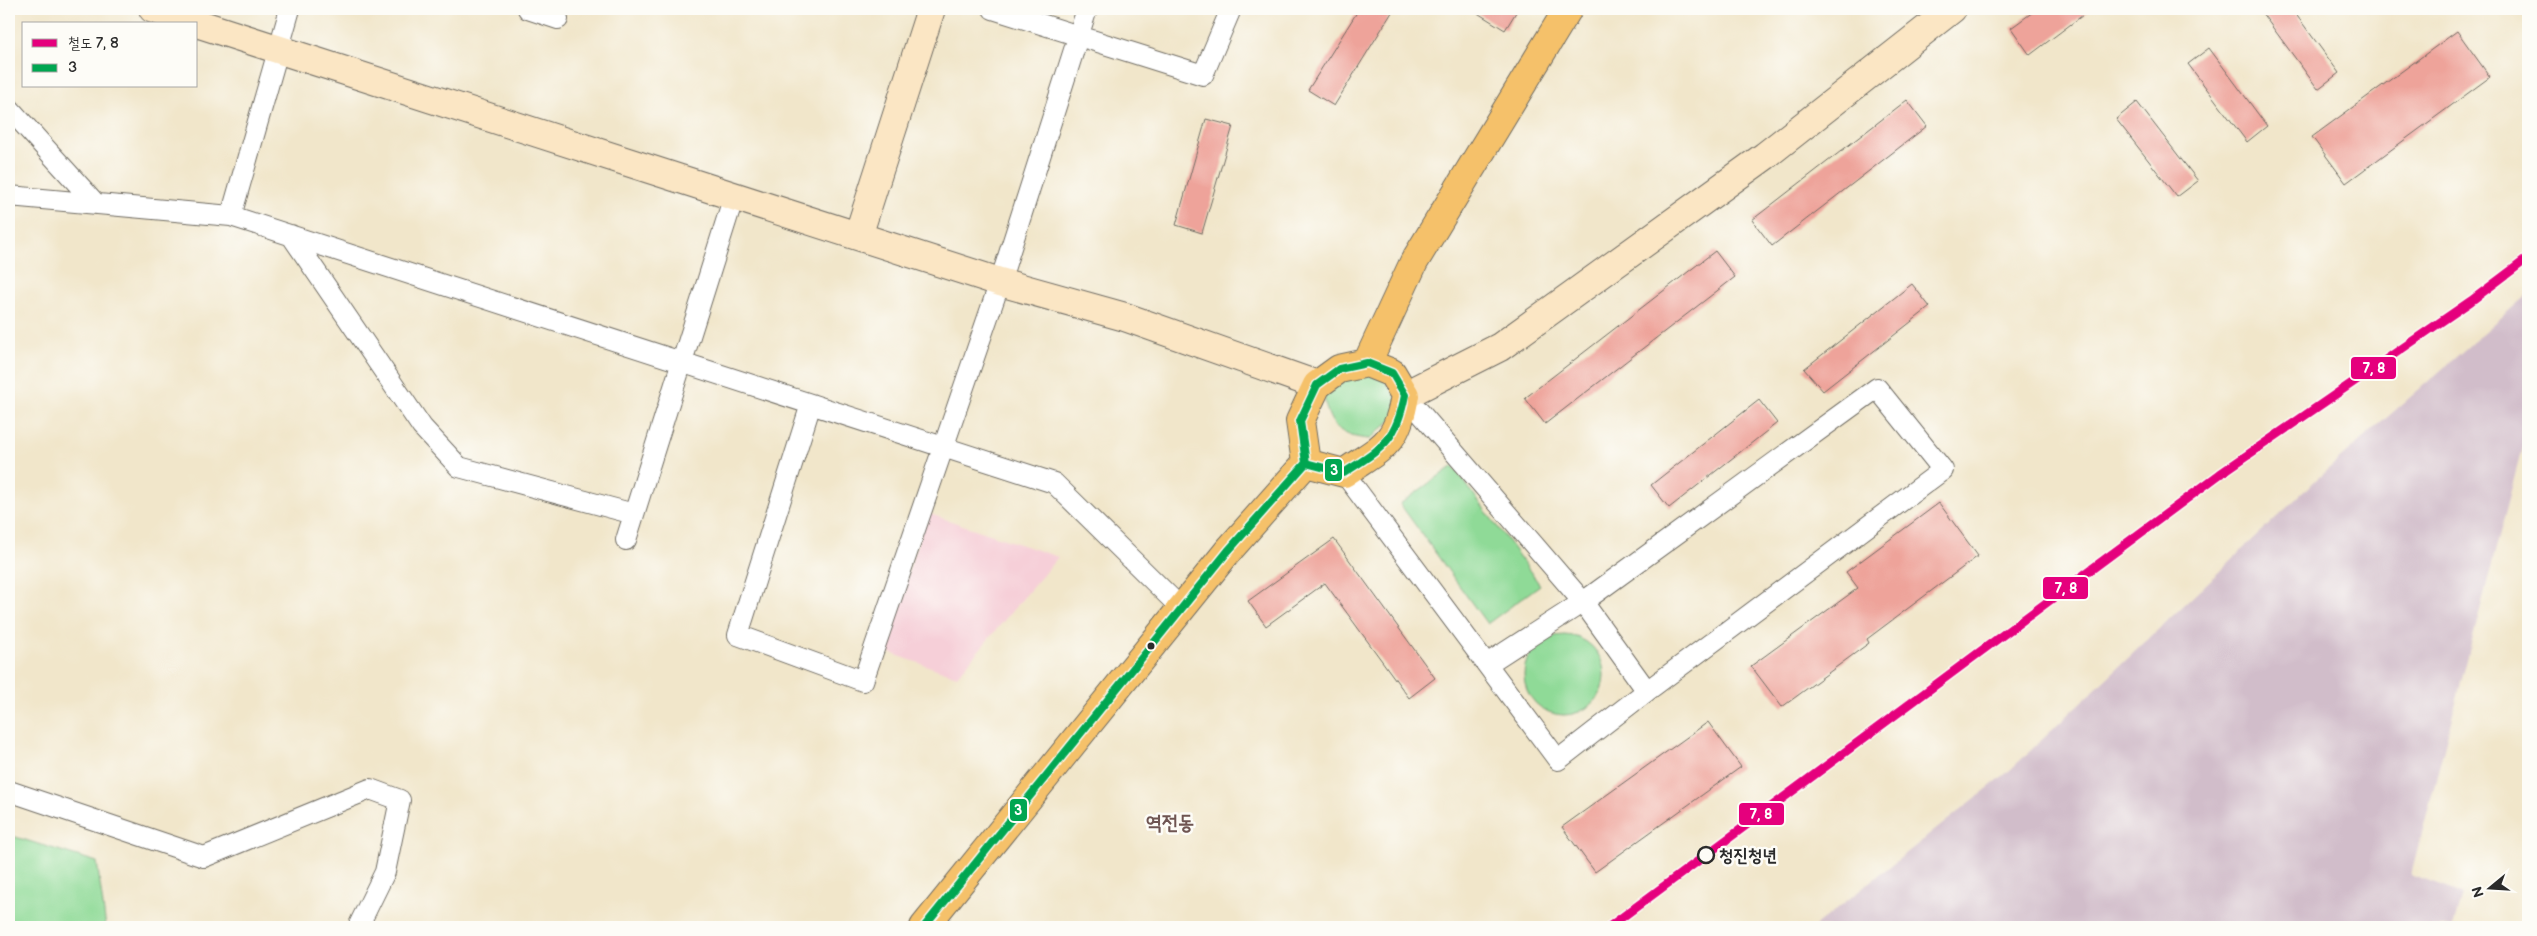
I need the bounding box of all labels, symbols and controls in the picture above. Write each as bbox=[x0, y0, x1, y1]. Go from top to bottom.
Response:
legend bbox=[22, 22, 198, 88]
text: 철도 7, 8 bbox=[68, 34, 119, 53]
text: 3 bbox=[68, 58, 77, 77]
line badge: 7, 8 bbox=[2350, 356, 2397, 380]
text: 7, 8 bbox=[2362, 360, 2386, 377]
line badge: 3 bbox=[1324, 458, 1343, 482]
text: 3 bbox=[1330, 462, 1338, 479]
line badge: 7, 8 bbox=[2042, 576, 2089, 600]
text: 7, 8 bbox=[2054, 580, 2078, 597]
unlabelled marker bbox=[1146, 641, 1156, 651]
line badge: 3 bbox=[1009, 798, 1028, 822]
text: 3 bbox=[1014, 802, 1022, 819]
line badge: 7, 8 bbox=[1738, 802, 1785, 826]
text: 7, 8 bbox=[1749, 806, 1773, 823]
district label: 역전동 bbox=[1146, 811, 1194, 835]
place label: 청진청년 bbox=[1719, 845, 1777, 866]
marker: 청진청년 bbox=[1697, 846, 1715, 864]
north arrow bbox=[2464, 864, 2514, 914]
text: N bbox=[2468, 884, 2488, 899]

